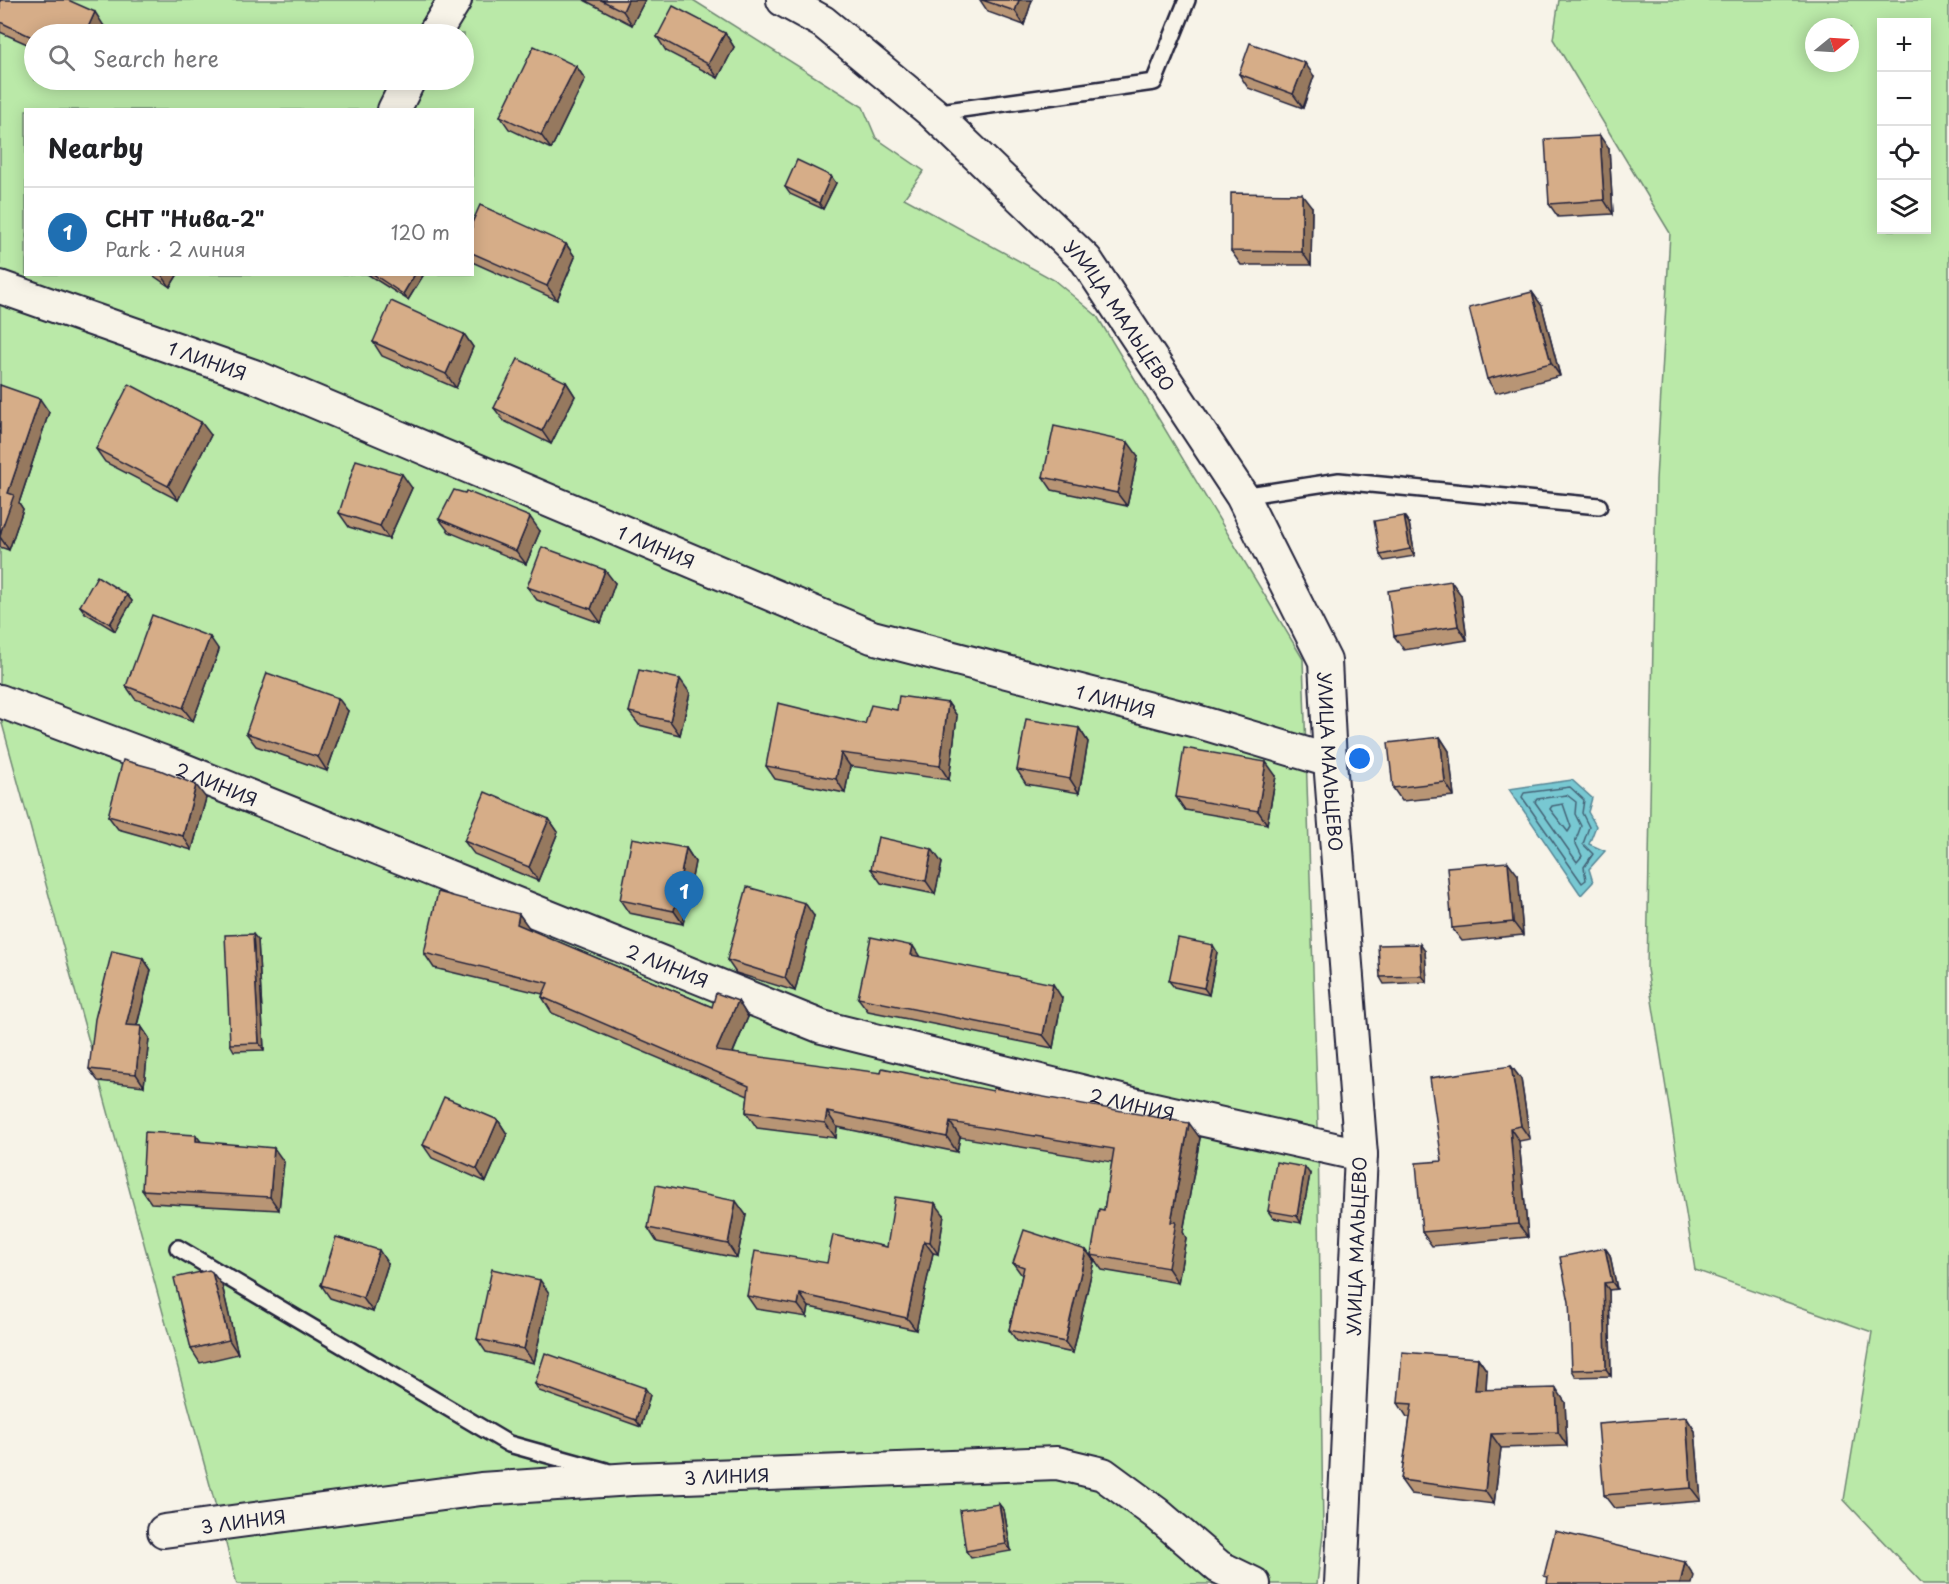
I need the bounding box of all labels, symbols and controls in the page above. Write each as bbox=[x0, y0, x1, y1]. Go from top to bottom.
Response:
north arrow bbox=[1805, 18, 1859, 72]
map controls bbox=[1877, 18, 1931, 234]
button: + bbox=[1877, 18, 1931, 72]
search box bbox=[24, 24, 474, 90]
icon: search bbox=[45, 41, 78, 74]
text: Search here bbox=[93, 41, 219, 74]
button: − bbox=[1877, 72, 1931, 126]
button: locate bbox=[1877, 126, 1931, 180]
text: Nearby bbox=[48, 128, 143, 167]
button: layers bbox=[1877, 180, 1931, 234]
text: СНТ "Нива-2" bbox=[105, 201, 265, 234]
text: 1 bbox=[63, 217, 72, 247]
text: 120 m bbox=[391, 217, 450, 247]
street label: УЛИЦА МАЛЬЦЕВО bbox=[1059, 233, 1182, 396]
text: Park · 2 линия bbox=[105, 234, 246, 264]
street label: 1 ЛИНИЯ bbox=[165, 334, 251, 386]
street label: 1 ЛИНИЯ bbox=[614, 518, 699, 574]
street label: УЛИЦА МАЛЬЦЕВО bbox=[1312, 672, 1351, 852]
street label: 1 ЛИНИЯ bbox=[1073, 677, 1159, 724]
your location bbox=[1345, 744, 1374, 773]
street label: 2 ЛИНИЯ bbox=[172, 755, 262, 812]
pin: 1 bbox=[664, 872, 704, 921]
street label: 2 ЛИНИЯ bbox=[623, 936, 713, 993]
street label: 2 ЛИНИЯ bbox=[1087, 1080, 1177, 1126]
street label: УЛИЦА МАЛЬЦЕВО bbox=[1339, 1156, 1373, 1336]
street label: 3 ЛИНИЯ bbox=[684, 1460, 770, 1491]
street label: 3 ЛИНИЯ bbox=[199, 1502, 287, 1539]

